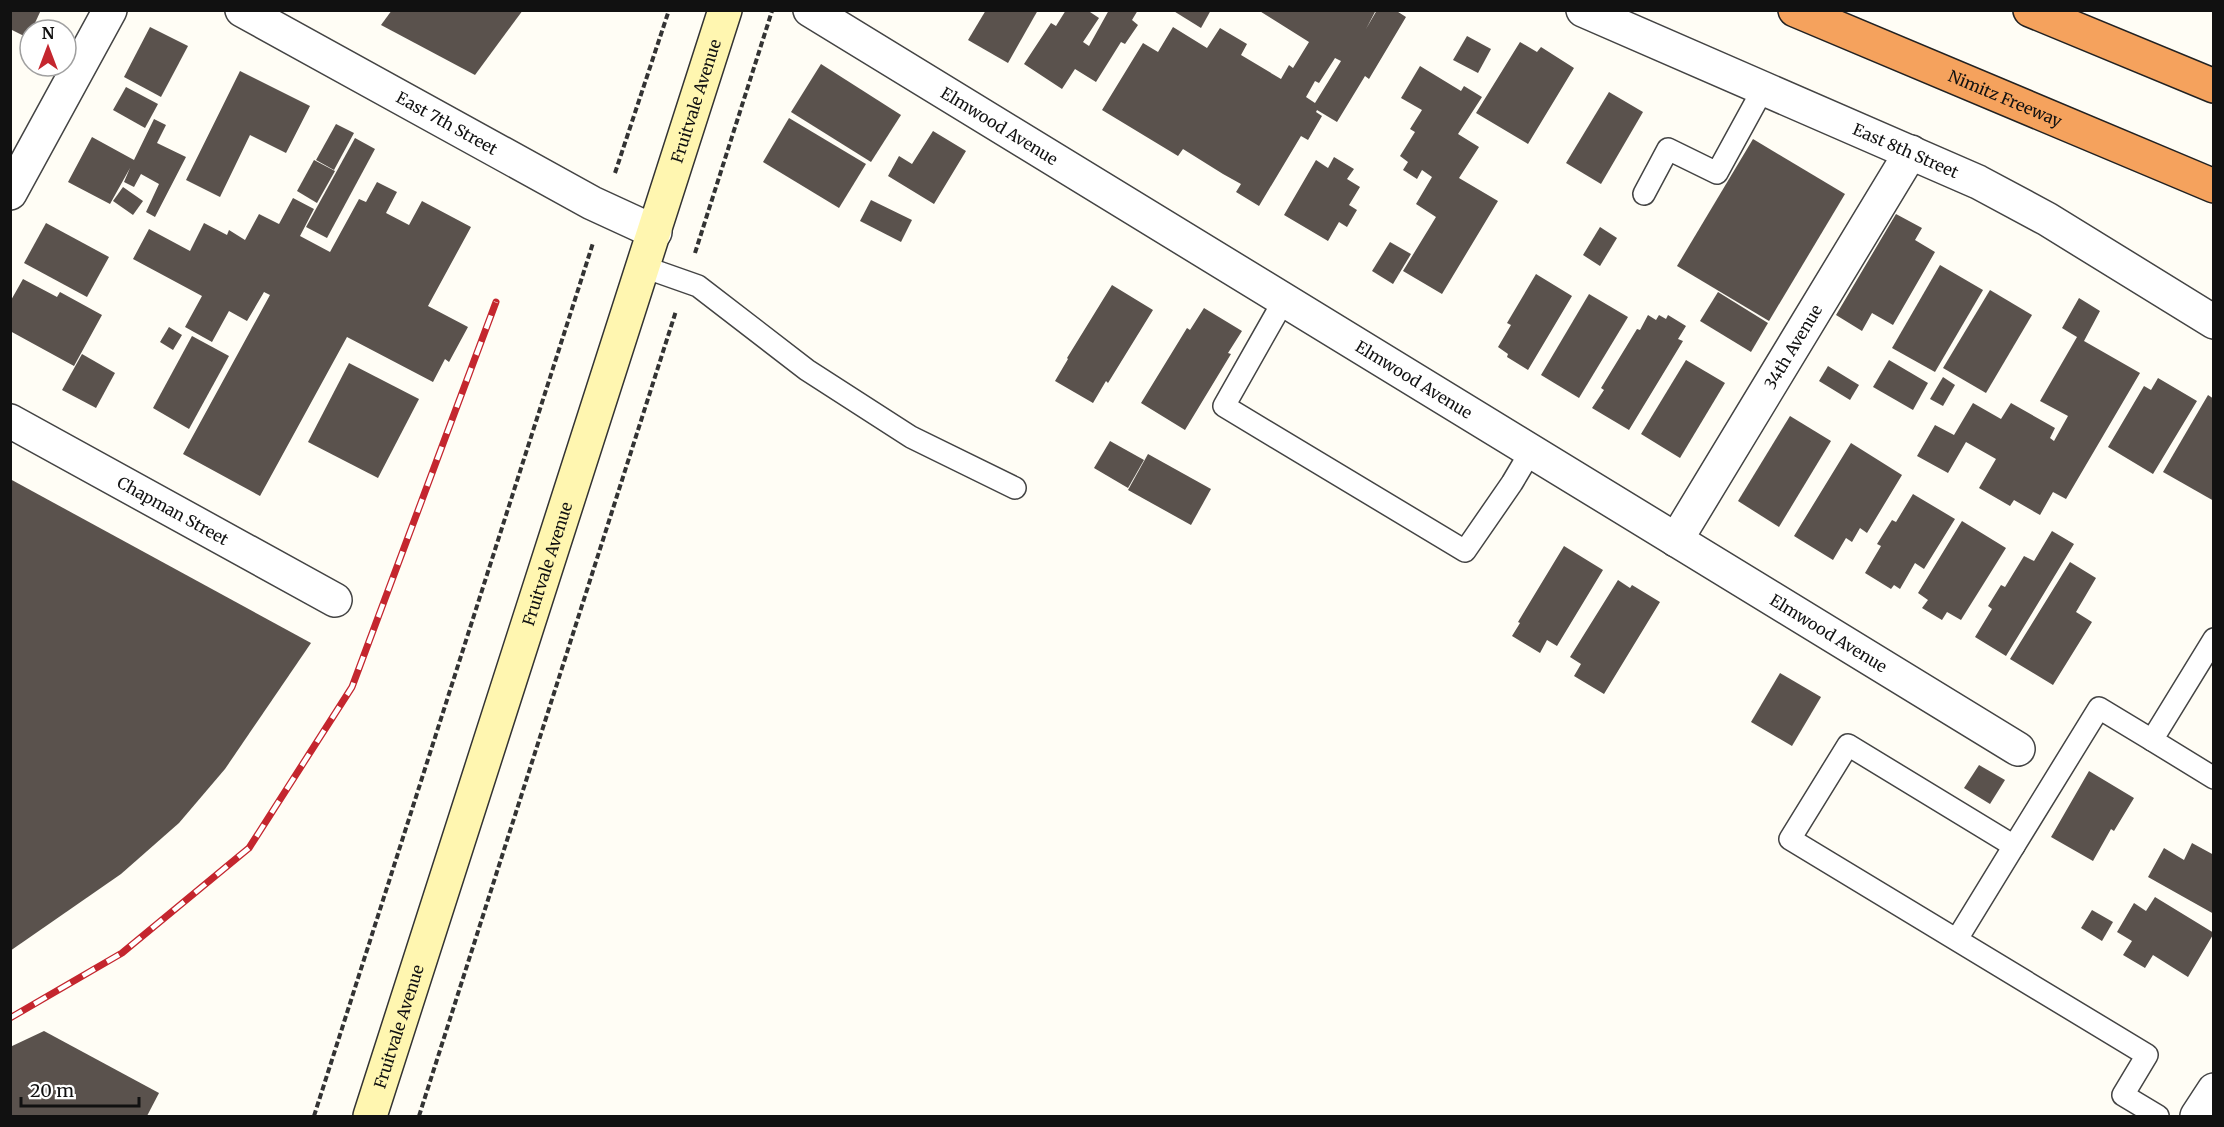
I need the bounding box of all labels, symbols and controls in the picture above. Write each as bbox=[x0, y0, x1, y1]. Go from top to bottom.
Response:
north arrow bbox=[18, 18, 78, 78]
text: N bbox=[42, 23, 55, 43]
street label: Fruitvale Avenue bbox=[667, 37, 725, 165]
street label: Nimitz Freeway bbox=[1945, 66, 2066, 131]
street label: Elmwood Avenue bbox=[937, 82, 1062, 169]
street label: East 7th Street bbox=[393, 87, 502, 159]
street label: East 8th Street bbox=[1850, 119, 1962, 183]
street label: 34th Avenue bbox=[1760, 301, 1826, 393]
street label: Elmwood Avenue bbox=[1352, 336, 1476, 423]
street label: Chapman Street bbox=[114, 472, 233, 550]
street label: Fruitvale Avenue bbox=[518, 499, 576, 628]
street label: Elmwood Avenue bbox=[1766, 590, 1891, 676]
street label: Fruitvale Avenue bbox=[370, 962, 428, 1091]
scale bar bbox=[21, 1070, 140, 1108]
text: 20 m bbox=[30, 1079, 74, 1102]

